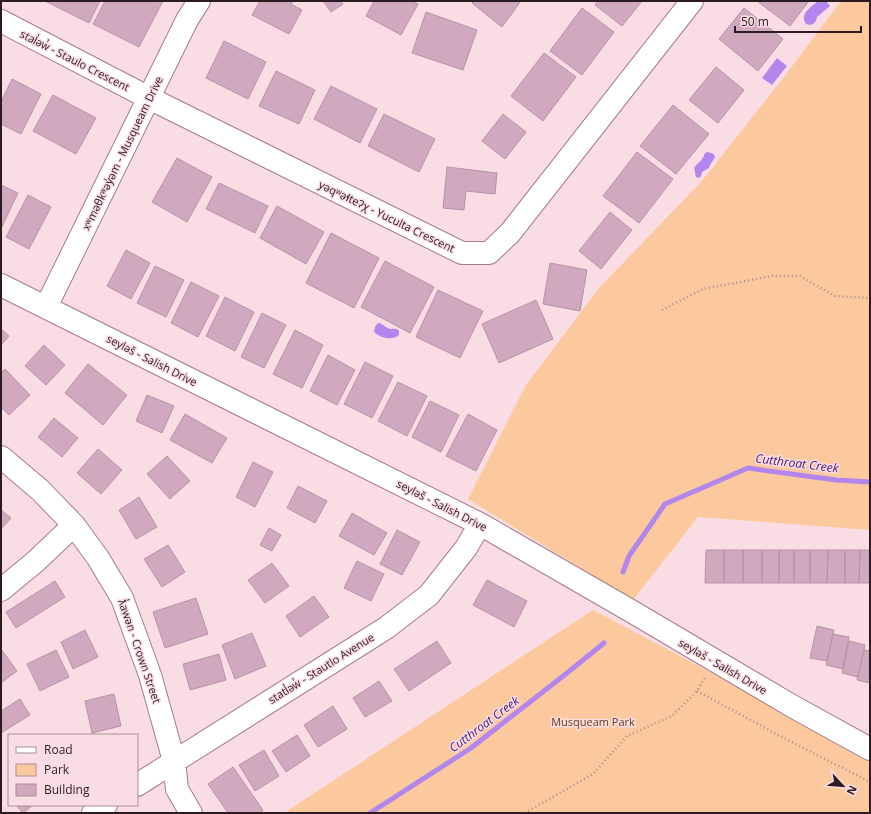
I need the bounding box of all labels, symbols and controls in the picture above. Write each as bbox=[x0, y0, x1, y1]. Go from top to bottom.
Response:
scale bar bbox=[735, 8, 861, 34]
text: 50 m bbox=[741, 13, 769, 30]
street label: stal̓əw̓ - Staulo Crescent bbox=[18, 26, 132, 94]
street label: xʷməθkʷəy̓əm - Musqueam Drive bbox=[78, 73, 166, 233]
street label: yəqʷəɬteʔχ - Yuculta Crescent bbox=[316, 176, 458, 256]
street label: seyləš - Salish Drive bbox=[104, 331, 200, 389]
water label: Cutthroat Creek bbox=[754, 449, 841, 477]
street label: seyləš - Salish Drive bbox=[394, 476, 490, 534]
street label: ƛ̓awən - Crown Street bbox=[115, 597, 165, 705]
street label: statl̓əw̓ - Stautlo Avenue bbox=[265, 629, 377, 707]
street label: seyləš - Salish Drive bbox=[676, 635, 770, 697]
water label: Cutthroat Creek bbox=[445, 691, 523, 756]
park label: Musqueam Park bbox=[551, 714, 635, 729]
legend bbox=[8, 734, 138, 806]
text: Road bbox=[44, 741, 73, 758]
text: Park bbox=[44, 761, 70, 778]
north arrow bbox=[823, 766, 863, 806]
text: Building bbox=[44, 781, 90, 798]
text: N bbox=[844, 783, 861, 798]

